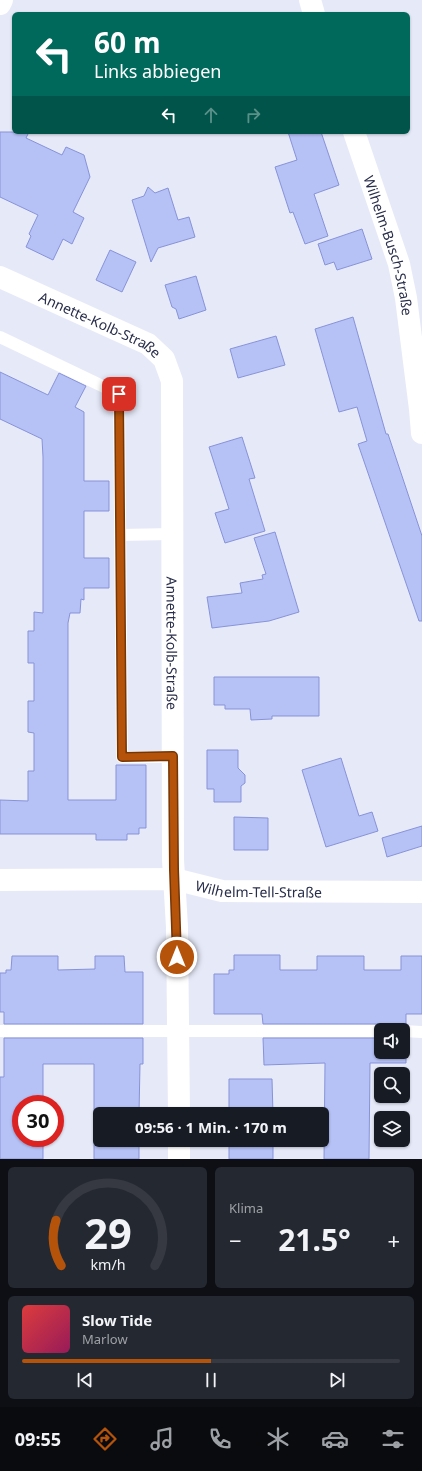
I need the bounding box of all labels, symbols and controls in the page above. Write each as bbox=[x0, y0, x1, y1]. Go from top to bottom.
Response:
text: 60 m bbox=[94, 23, 161, 61]
icon: left bbox=[28, 28, 80, 80]
text: Links abbiegen bbox=[94, 59, 222, 83]
icon: left bbox=[158, 104, 180, 126]
icon: ahead bbox=[200, 104, 222, 126]
icon: right bbox=[242, 104, 264, 126]
street label: Wilhelm-Busch-Straße bbox=[360, 173, 418, 317]
street label: Annette-Kolb-Straße bbox=[36, 287, 166, 361]
pin bbox=[102, 377, 136, 411]
icon: arrive bbox=[108, 383, 130, 405]
street label: Annette-Kolb-Straße bbox=[163, 576, 182, 710]
street label: Wilhelm-Tell-Straße bbox=[194, 875, 322, 901]
position arrow bbox=[156, 936, 198, 978]
map controls bbox=[374, 1023, 410, 1147]
button: sound bbox=[374, 1023, 410, 1059]
button: search bbox=[374, 1067, 410, 1103]
speed limit sign: 30 bbox=[12, 1095, 64, 1147]
button: layers bbox=[374, 1111, 410, 1147]
text: 09:56 · 1 Min. · 170 m bbox=[135, 1117, 287, 1137]
text: Klima bbox=[229, 1199, 263, 1217]
text: 29 bbox=[84, 1204, 131, 1260]
text: 21.5° bbox=[278, 1219, 351, 1260]
text: − bbox=[229, 1225, 242, 1255]
text: + bbox=[387, 1225, 400, 1255]
text: km/h bbox=[90, 1254, 125, 1273]
text: Slow Tide bbox=[82, 1310, 152, 1330]
text: Marlow bbox=[82, 1330, 128, 1348]
icon: previous bbox=[74, 1369, 96, 1391]
icon: pause bbox=[200, 1369, 222, 1391]
icon: next bbox=[326, 1369, 348, 1391]
icon: directions bbox=[91, 1425, 119, 1453]
icon: music bbox=[148, 1425, 176, 1453]
icon: phone bbox=[206, 1425, 234, 1453]
icon: climate bbox=[264, 1425, 292, 1453]
icon: car bbox=[321, 1425, 349, 1453]
icon: filters bbox=[379, 1425, 407, 1453]
text: 09:55 bbox=[15, 1427, 61, 1451]

